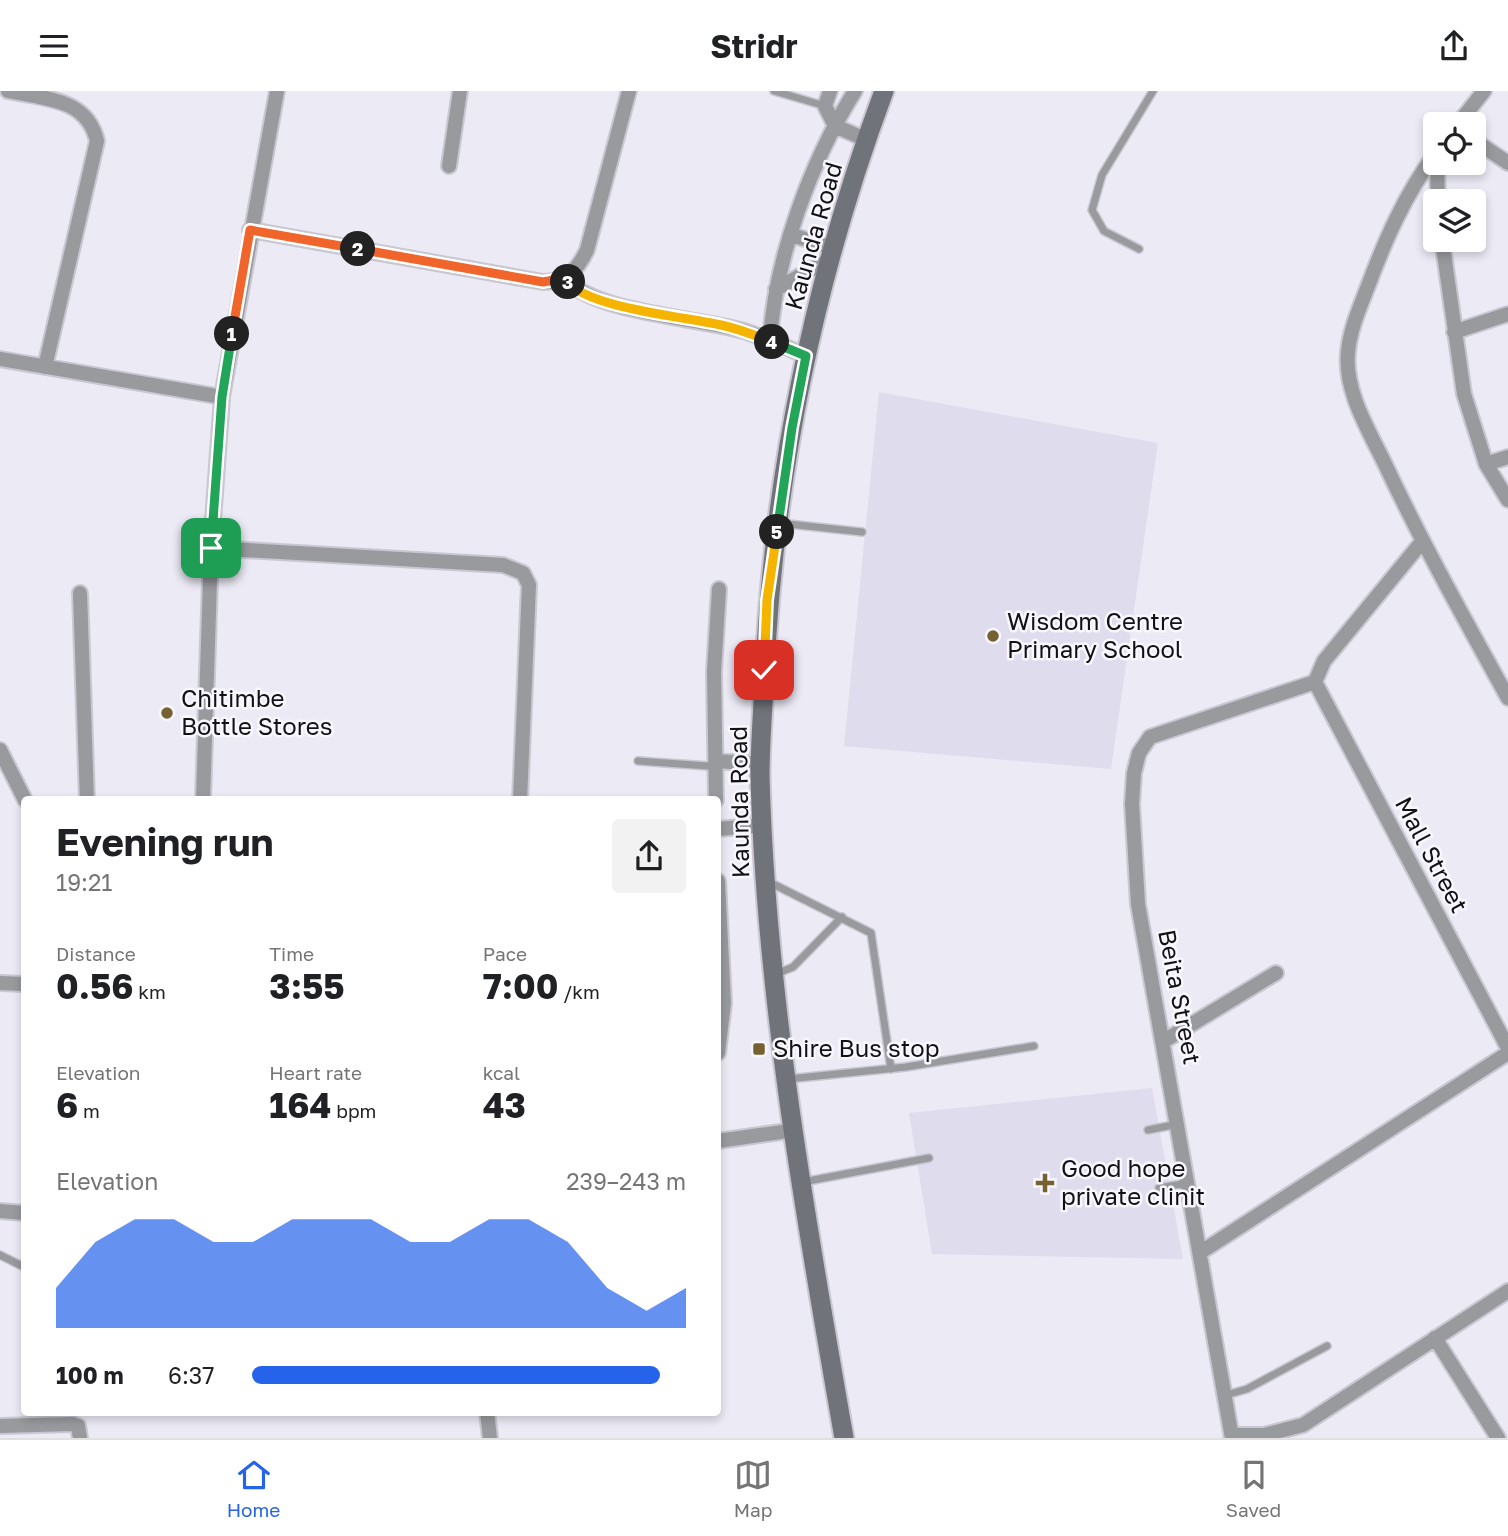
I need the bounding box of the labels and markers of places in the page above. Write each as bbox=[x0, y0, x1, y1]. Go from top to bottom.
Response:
pin: 2 bbox=[340, 231, 376, 267]
pin: 3 bbox=[550, 265, 586, 299]
pin: 1 bbox=[215, 317, 250, 351]
pin: 4 bbox=[754, 324, 790, 359]
pin: 5 bbox=[760, 515, 794, 549]
pin bbox=[181, 518, 241, 578]
place label: Wisdom Centre Primary School bbox=[1007, 606, 1183, 663]
marker: Wisdom Centre Primary School bbox=[985, 628, 1001, 644]
pin bbox=[734, 640, 794, 700]
place label: Chitimbe Bottle Stores bbox=[181, 683, 332, 740]
marker: Chitimbe Bottle Stores bbox=[159, 705, 175, 721]
place label: Shire Bus stop bbox=[773, 1033, 939, 1062]
marker: Shire Bus stop bbox=[751, 1041, 767, 1057]
place label: Good hope private clinit bbox=[1061, 1153, 1205, 1210]
marker: Good hope private clinit bbox=[1035, 1173, 1055, 1193]

